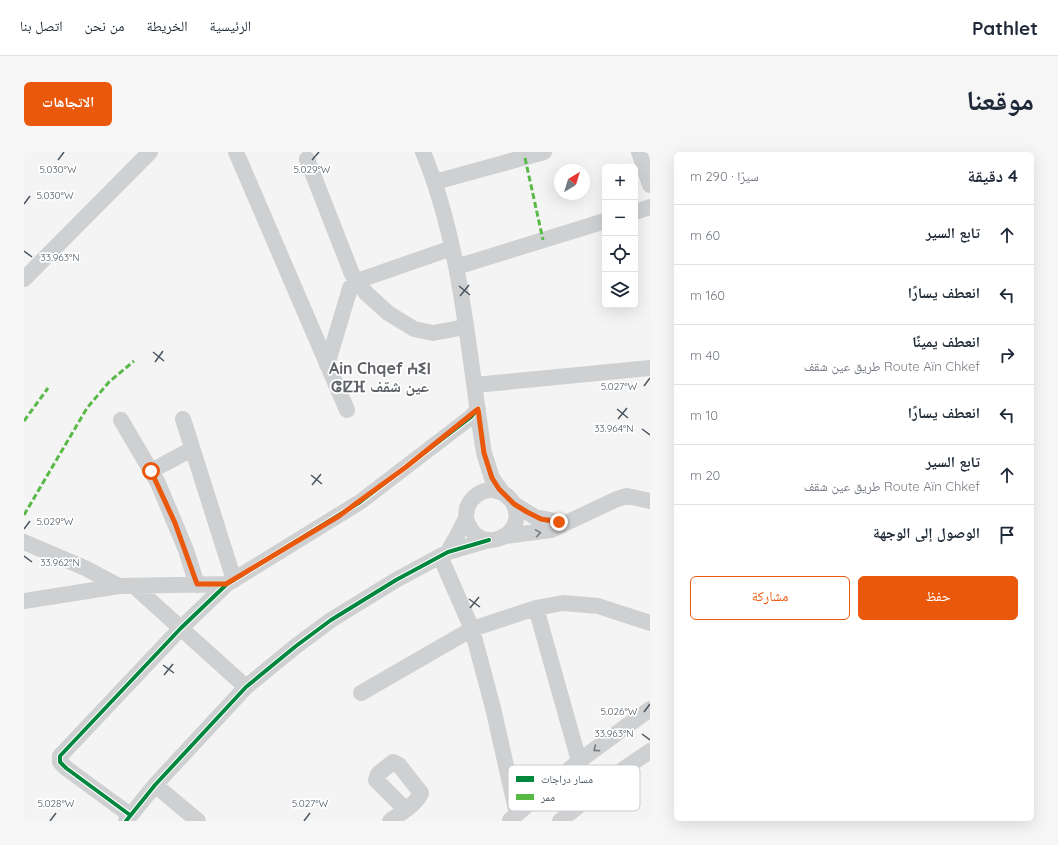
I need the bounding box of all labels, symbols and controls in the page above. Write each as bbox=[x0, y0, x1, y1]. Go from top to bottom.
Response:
text: Pathlet bbox=[972, 16, 1038, 40]
text: اتصل بنا bbox=[20, 17, 63, 35]
text: من نحن bbox=[85, 17, 124, 35]
text: الخريطة bbox=[146, 17, 188, 35]
text: الرئيسية bbox=[210, 17, 251, 35]
button: الاتجاهات bbox=[24, 82, 112, 126]
text: موقعنا bbox=[966, 82, 1034, 117]
text: 5.030°W bbox=[39, 163, 77, 176]
text: 5.029°W bbox=[293, 163, 331, 176]
north arrow bbox=[554, 164, 590, 200]
map controls bbox=[602, 164, 638, 308]
button: + bbox=[602, 164, 638, 200]
text: 4 دقيقة bbox=[968, 165, 1018, 186]
text: سيرًا · 290 m bbox=[690, 168, 759, 184]
text: 5.030°W bbox=[36, 189, 74, 202]
button: − bbox=[602, 200, 638, 236]
text: تابع السير bbox=[926, 223, 980, 242]
icon: ahead bbox=[996, 224, 1018, 246]
text: 60 m bbox=[690, 227, 720, 243]
button: locate bbox=[602, 236, 638, 272]
text: 33.963°N bbox=[40, 251, 80, 264]
button: layers bbox=[602, 272, 638, 308]
text: انعطف يسارًا bbox=[908, 283, 980, 302]
icon: left bbox=[996, 284, 1018, 306]
text: 160 m bbox=[690, 287, 725, 303]
text: انعطف يمينًا bbox=[912, 332, 980, 351]
icon: right bbox=[996, 344, 1018, 366]
text: 40 m bbox=[690, 347, 720, 363]
district label: Ain Chqef ⵄⵉⵏ ⵛⵇⴼ عين شقف bbox=[329, 358, 431, 396]
text: Route Aïn Chkef طريق عين شقف bbox=[804, 358, 980, 374]
text: 5.027°W bbox=[601, 380, 638, 393]
text: انعطف يسارًا bbox=[908, 403, 980, 422]
icon: left bbox=[996, 404, 1018, 426]
text: 10 m bbox=[690, 407, 718, 423]
text: 33.964°N bbox=[594, 422, 634, 435]
text: تابع السير bbox=[926, 452, 980, 471]
route start bbox=[142, 462, 160, 480]
icon: ahead bbox=[996, 464, 1018, 486]
text: 20 m bbox=[690, 467, 720, 483]
text: Route Aïn Chkef طريق عين شقف bbox=[804, 478, 980, 494]
route end bbox=[550, 513, 568, 531]
text: 5.029°W bbox=[36, 515, 74, 528]
text: الوصول إلى الوجهة bbox=[873, 523, 980, 542]
icon: arrive bbox=[996, 524, 1018, 546]
one-way arrow bbox=[535, 529, 541, 537]
text: 33.962°N bbox=[40, 556, 80, 569]
button: مشاركة bbox=[690, 576, 850, 620]
button: حفظ bbox=[858, 576, 1018, 620]
text: 5.026°W bbox=[601, 705, 638, 718]
text: 33.963°N bbox=[594, 727, 634, 740]
one-way arrow bbox=[593, 744, 600, 752]
legend bbox=[508, 765, 640, 811]
text: مسار دراجات bbox=[541, 772, 593, 786]
text: ممر bbox=[540, 790, 555, 804]
text: 5.028°W bbox=[38, 797, 75, 810]
text: 5.027°W bbox=[292, 797, 329, 810]

